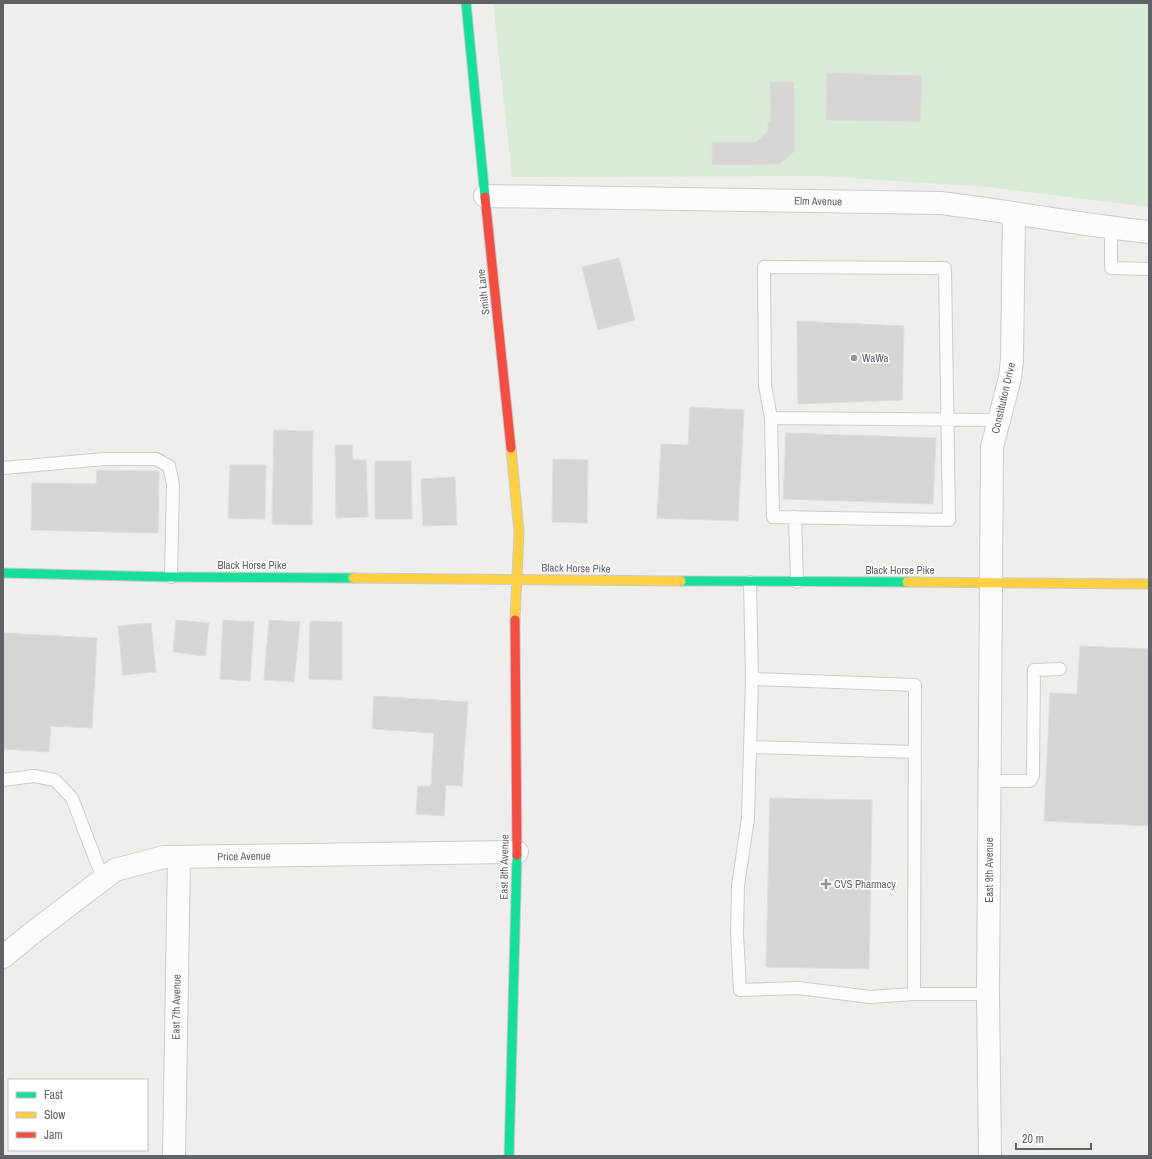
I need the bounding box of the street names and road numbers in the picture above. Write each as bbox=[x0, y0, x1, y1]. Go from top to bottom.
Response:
street label: Elm Avenue bbox=[794, 194, 842, 208]
street label: Smith Lane bbox=[474, 268, 492, 316]
street label: Constitution Drive bbox=[988, 361, 1018, 435]
street label: Black Horse Pike bbox=[217, 558, 287, 572]
street label: Black Horse Pike bbox=[541, 560, 611, 576]
street label: Black Horse Pike bbox=[865, 563, 935, 577]
street label: East 8th Avenue bbox=[496, 834, 512, 900]
street label: East 9th Avenue bbox=[982, 837, 996, 903]
street label: Price Avenue bbox=[217, 849, 271, 863]
street label: East 7th Avenue bbox=[168, 974, 184, 1040]

